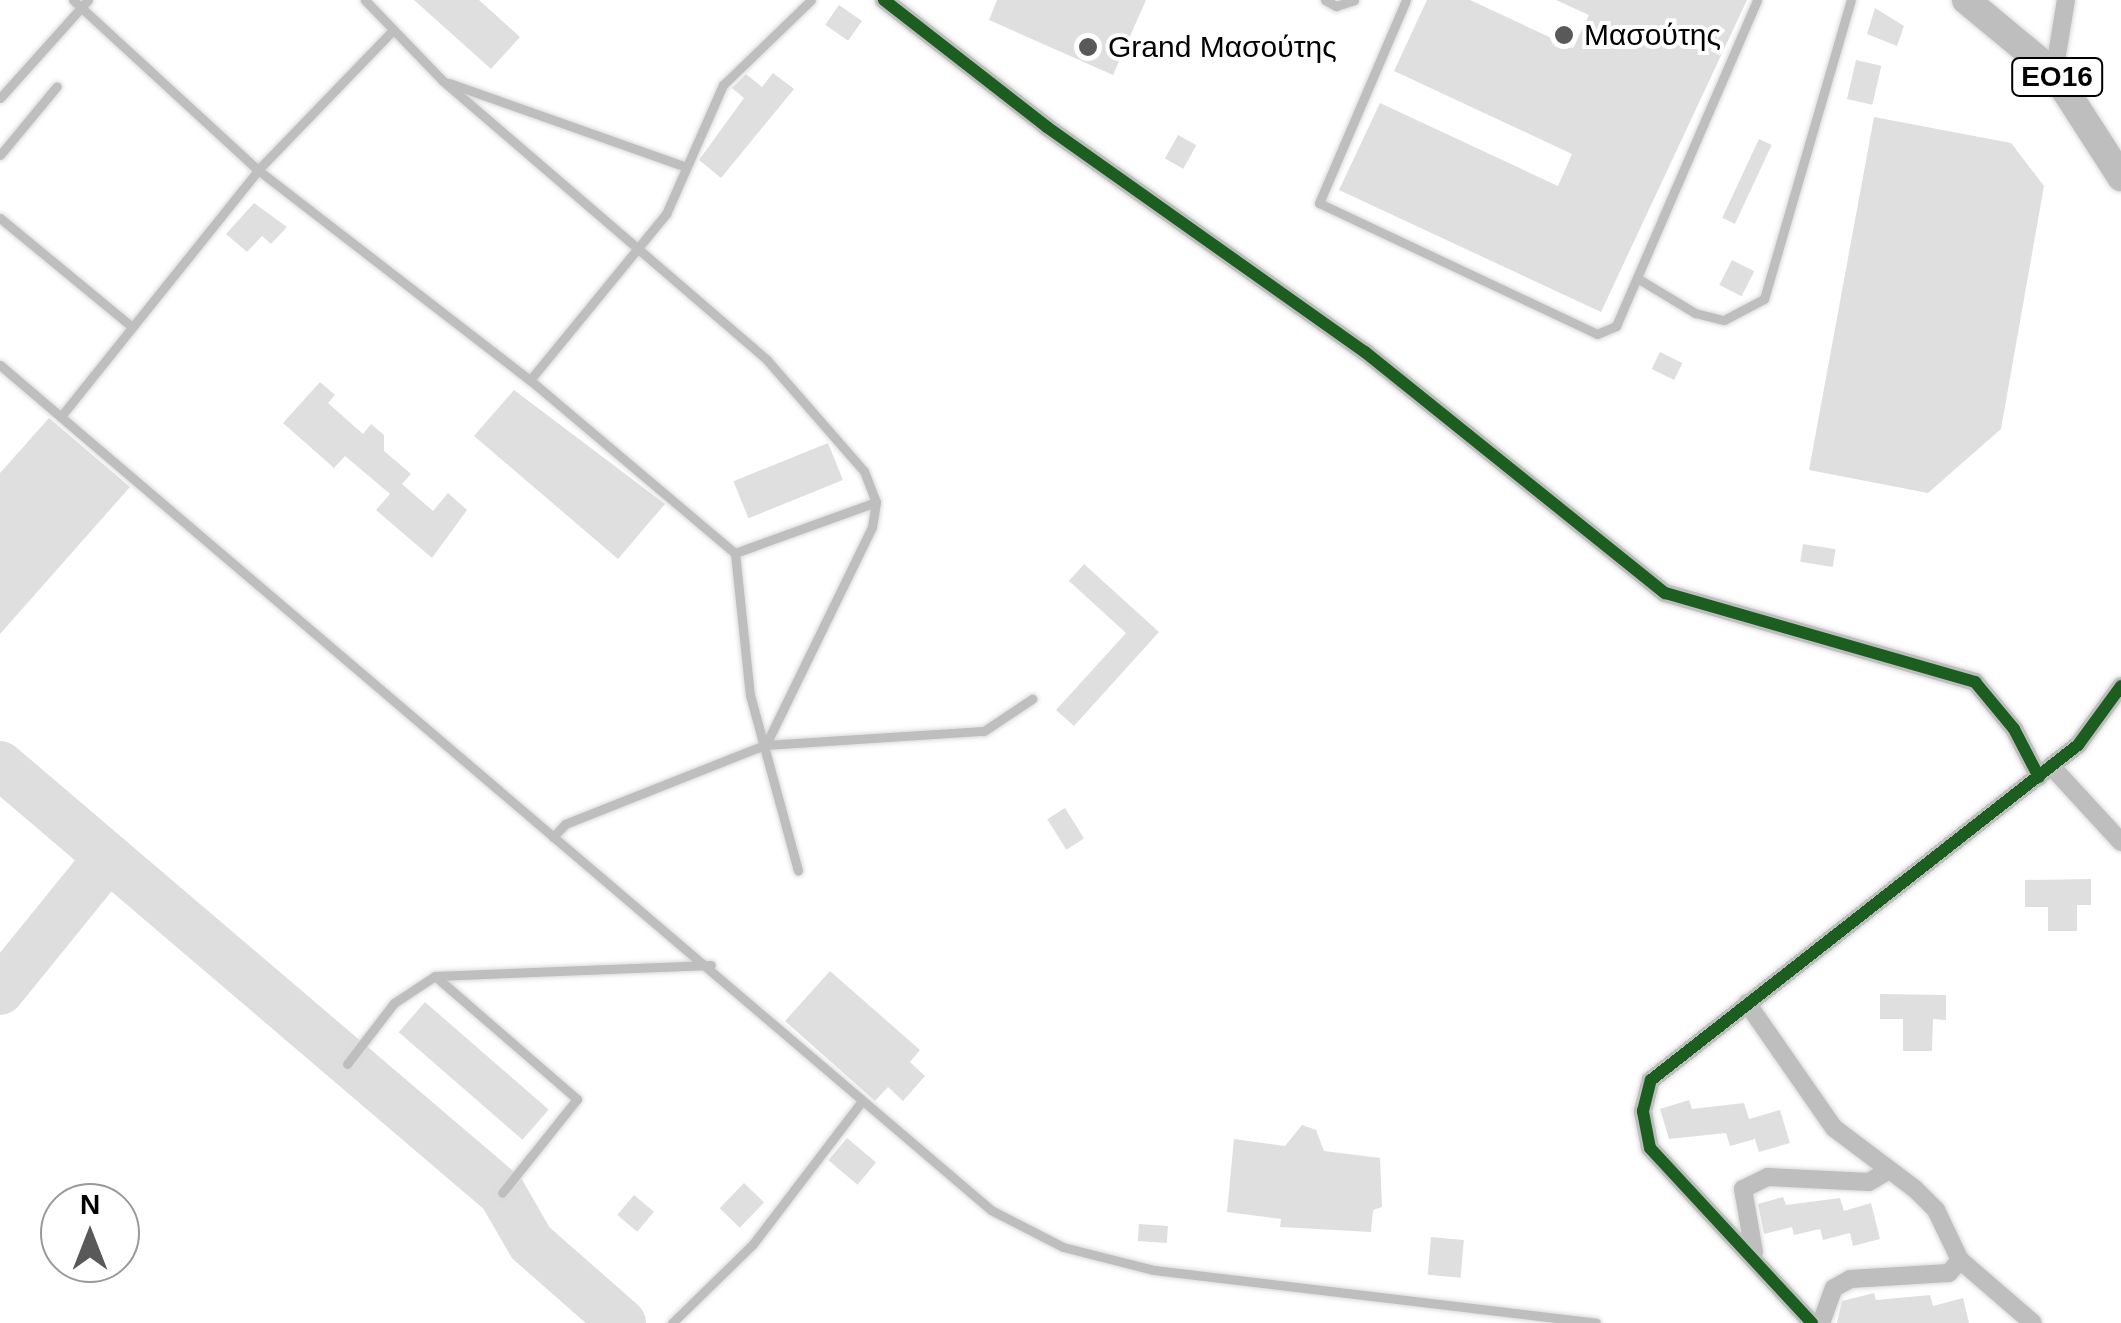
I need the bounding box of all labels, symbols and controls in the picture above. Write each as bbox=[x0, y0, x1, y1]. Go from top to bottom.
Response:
place label: Μασούτης bbox=[1584, 17, 1721, 53]
marker: Μασούτης bbox=[1553, 24, 1575, 46]
place label: Grand Μασούτης bbox=[1108, 29, 1337, 65]
marker: Grand Μασούτης bbox=[1077, 36, 1099, 58]
road number: ΕΟ16 bbox=[2010, 54, 2104, 100]
north arrow bbox=[40, 1183, 140, 1283]
text: N bbox=[80, 1189, 100, 1220]

